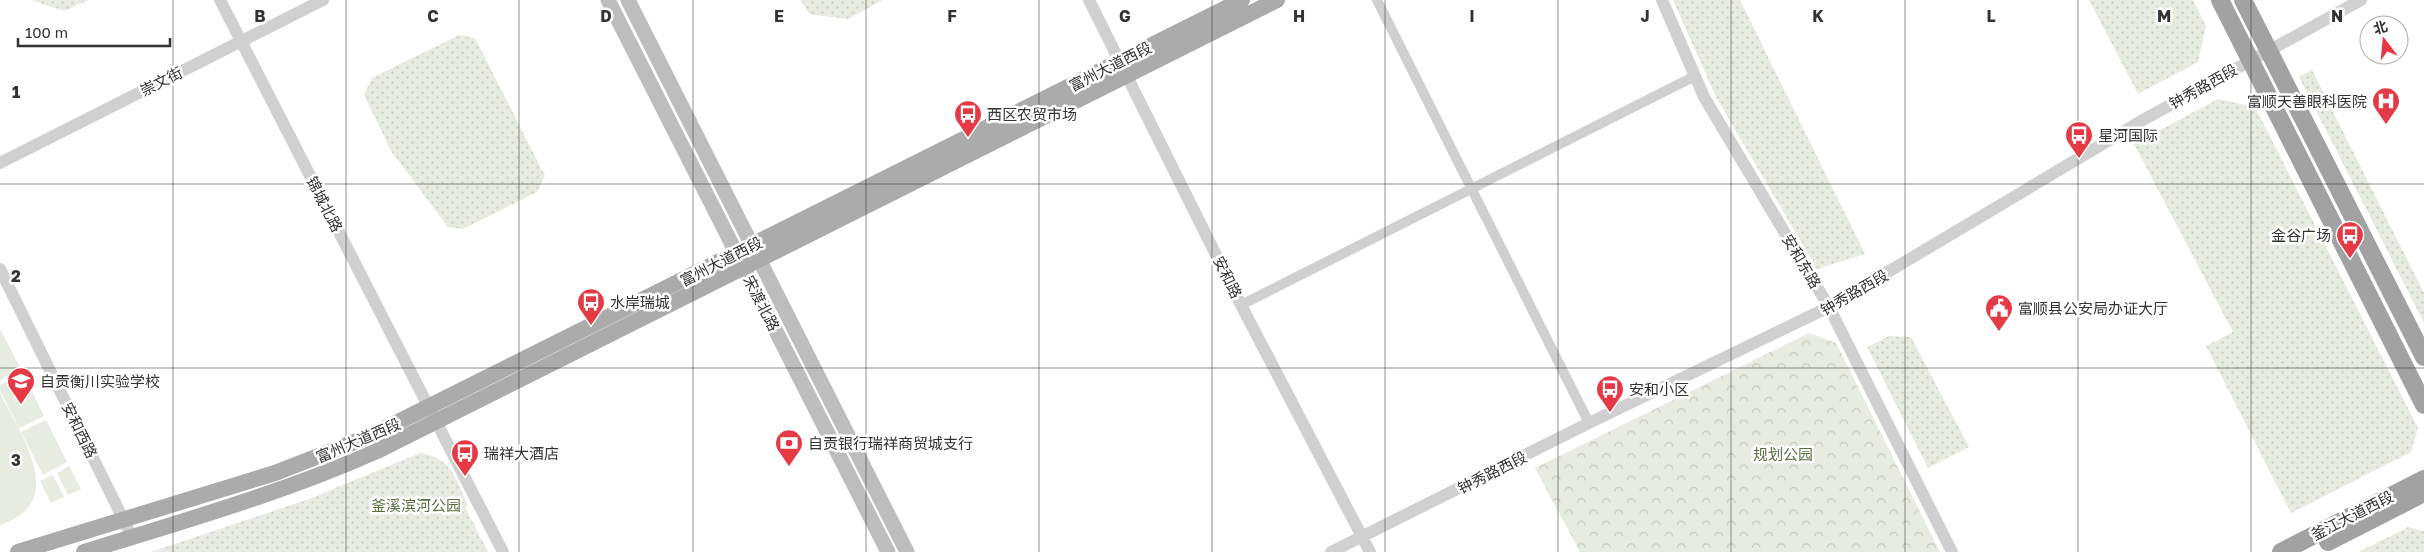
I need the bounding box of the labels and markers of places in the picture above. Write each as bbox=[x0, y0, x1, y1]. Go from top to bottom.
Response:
hospital icon: 富顺天善眼科医院 bbox=[2371, 86, 2401, 125]
place label: 富顺天善眼科医院 bbox=[2247, 92, 2367, 110]
bus stop icon: 西区农贸市场 bbox=[953, 99, 983, 138]
place label: 西区农贸市场 bbox=[987, 105, 1077, 123]
bus stop icon: 星河国际 bbox=[2064, 120, 2094, 159]
place label: 星河国际 bbox=[2098, 126, 2158, 144]
bus stop icon: 金谷广场 bbox=[2335, 220, 2365, 259]
place label: 金谷广场 bbox=[2271, 226, 2331, 244]
bus stop icon: 水岸瑞城 bbox=[576, 287, 606, 326]
place label: 水岸瑞城 bbox=[610, 293, 670, 311]
public building icon: 富顺县公安局办证大厅 bbox=[1984, 293, 2014, 332]
place label: 富顺县公安局办证大厅 bbox=[2018, 299, 2168, 317]
school or university icon: 自贡衡川实验学校 bbox=[6, 366, 36, 405]
place label: 自贡衡川实验学校 bbox=[40, 372, 160, 390]
bus stop icon: 安和小区 bbox=[1595, 374, 1625, 413]
place label: 安和小区 bbox=[1629, 380, 1689, 398]
bank icon: 自贡银行瑞祥商贸城支行 bbox=[774, 428, 804, 467]
place label: 自贡银行瑞祥商贸城支行 bbox=[808, 434, 973, 452]
bus stop icon: 瑞祥大酒店 bbox=[450, 438, 480, 477]
place label: 瑞祥大酒店 bbox=[484, 444, 559, 462]

